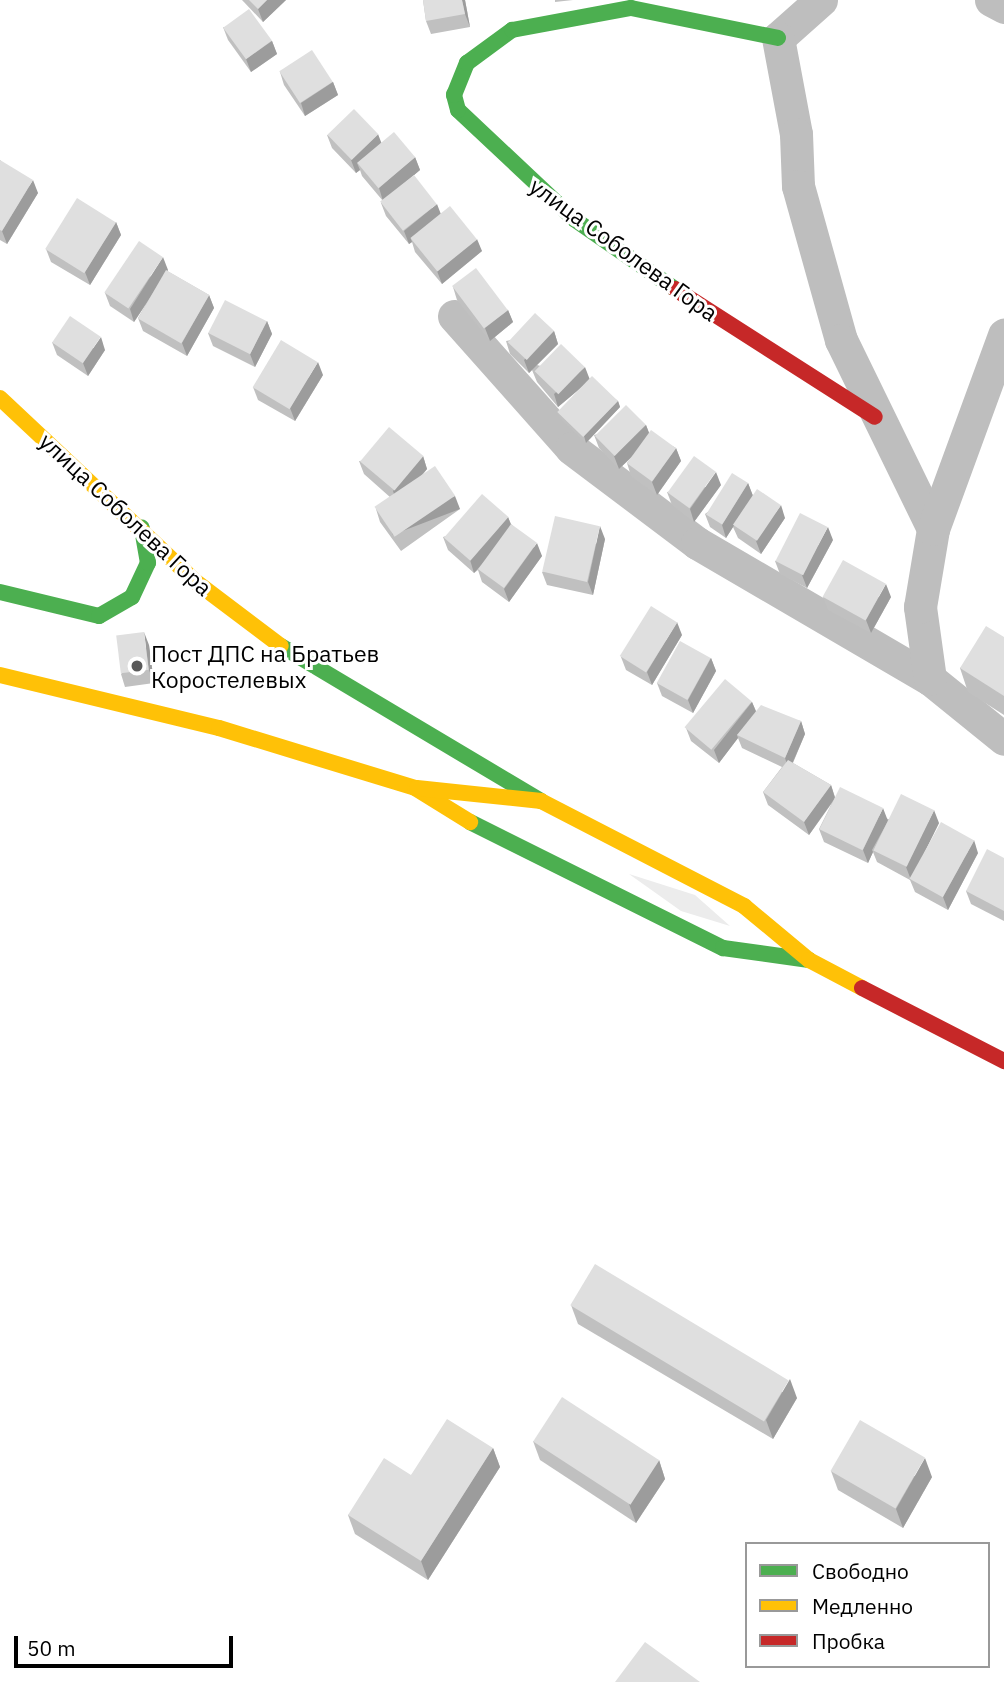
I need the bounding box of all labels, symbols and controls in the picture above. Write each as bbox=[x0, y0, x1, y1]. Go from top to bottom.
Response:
street label: улица Соболева Гора bbox=[525, 171, 723, 327]
street label: улица Соболева Гора bbox=[34, 427, 218, 601]
place label: Пост ДПС на Братьев Коростелевых bbox=[151, 639, 379, 693]
marker: Пост ДПС на Братьев Коростелевых bbox=[129, 658, 145, 674]
legend bbox=[745, 1542, 990, 1668]
text: Свободно bbox=[812, 1557, 909, 1585]
text: Медленно bbox=[812, 1592, 913, 1620]
scale bar bbox=[18, 1622, 236, 1666]
text: Пробка bbox=[812, 1627, 885, 1655]
text: 50 m bbox=[27, 1634, 76, 1662]

